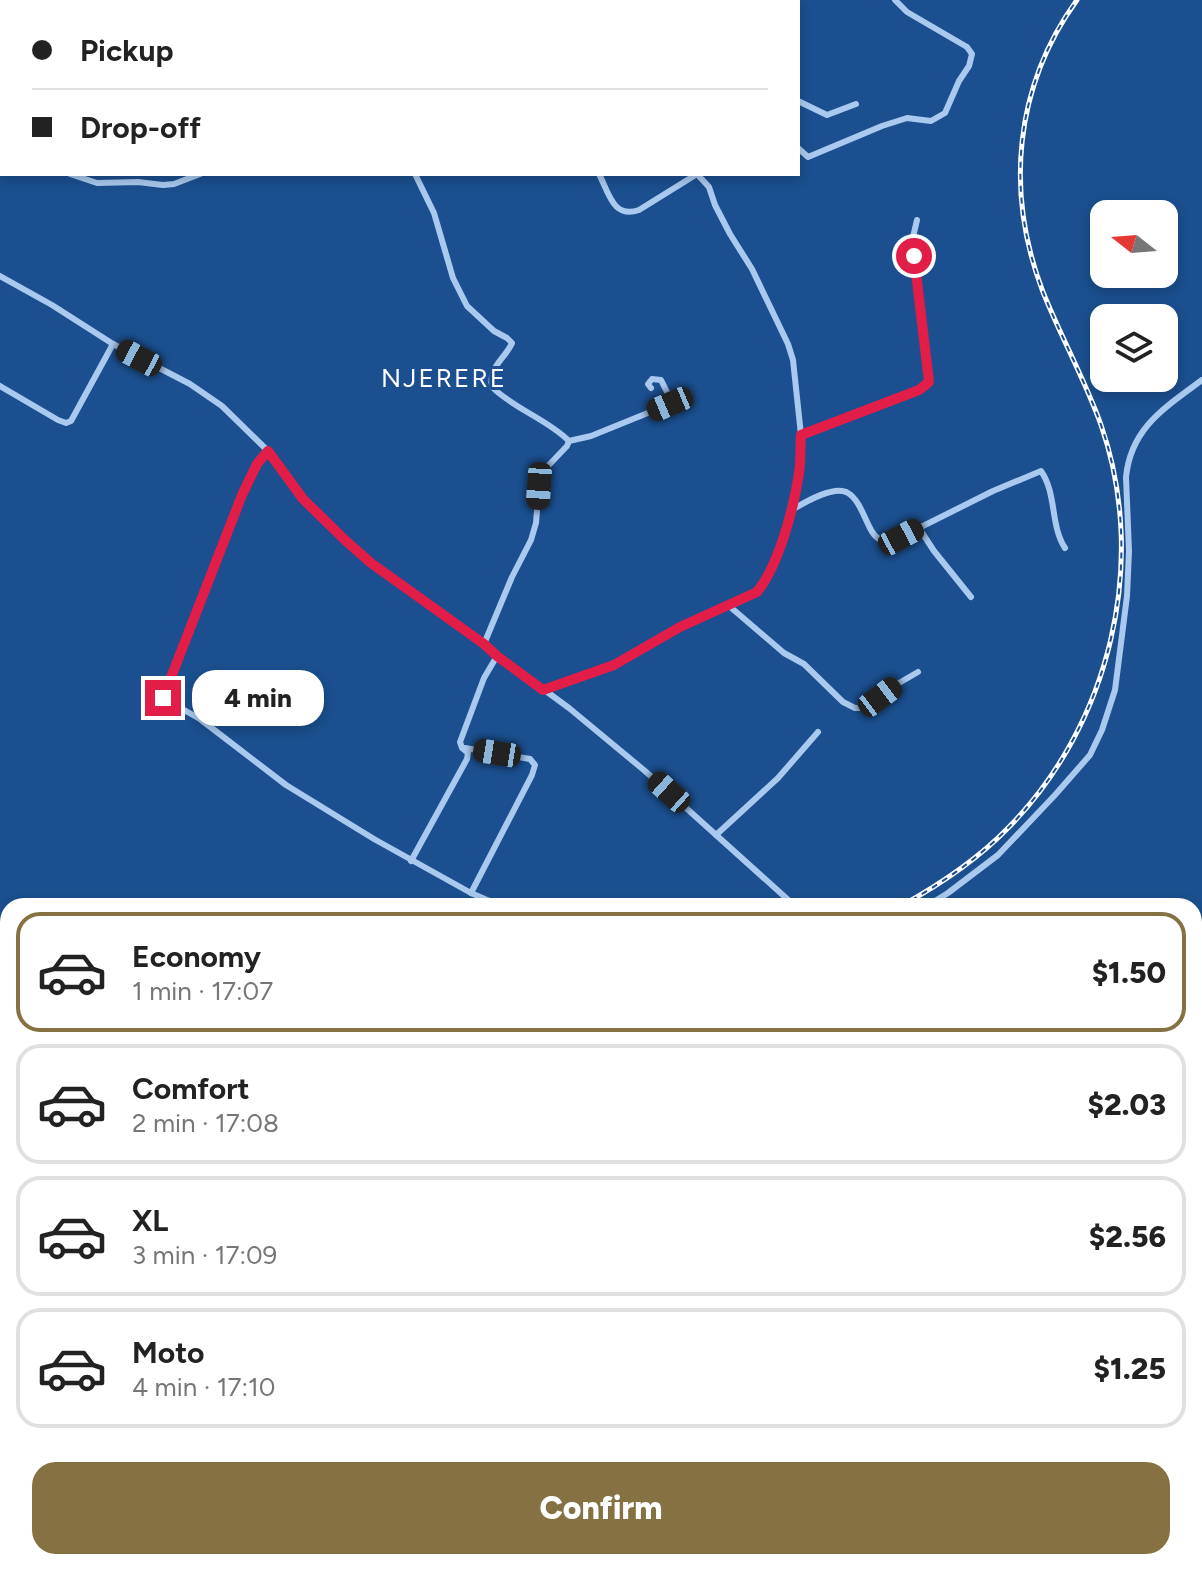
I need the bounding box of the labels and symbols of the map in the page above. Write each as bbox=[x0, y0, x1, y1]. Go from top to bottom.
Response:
north arrow bbox=[1090, 200, 1178, 288]
route start bbox=[896, 238, 932, 274]
car bbox=[112, 336, 166, 380]
district label: NJERERE bbox=[381, 362, 507, 394]
car bbox=[643, 384, 697, 424]
car bbox=[525, 461, 553, 511]
car bbox=[874, 515, 928, 559]
callout: 4 min bbox=[191, 670, 323, 726]
car bbox=[854, 673, 906, 721]
route end bbox=[145, 680, 181, 716]
car bbox=[471, 737, 523, 769]
car bbox=[643, 767, 695, 817]

